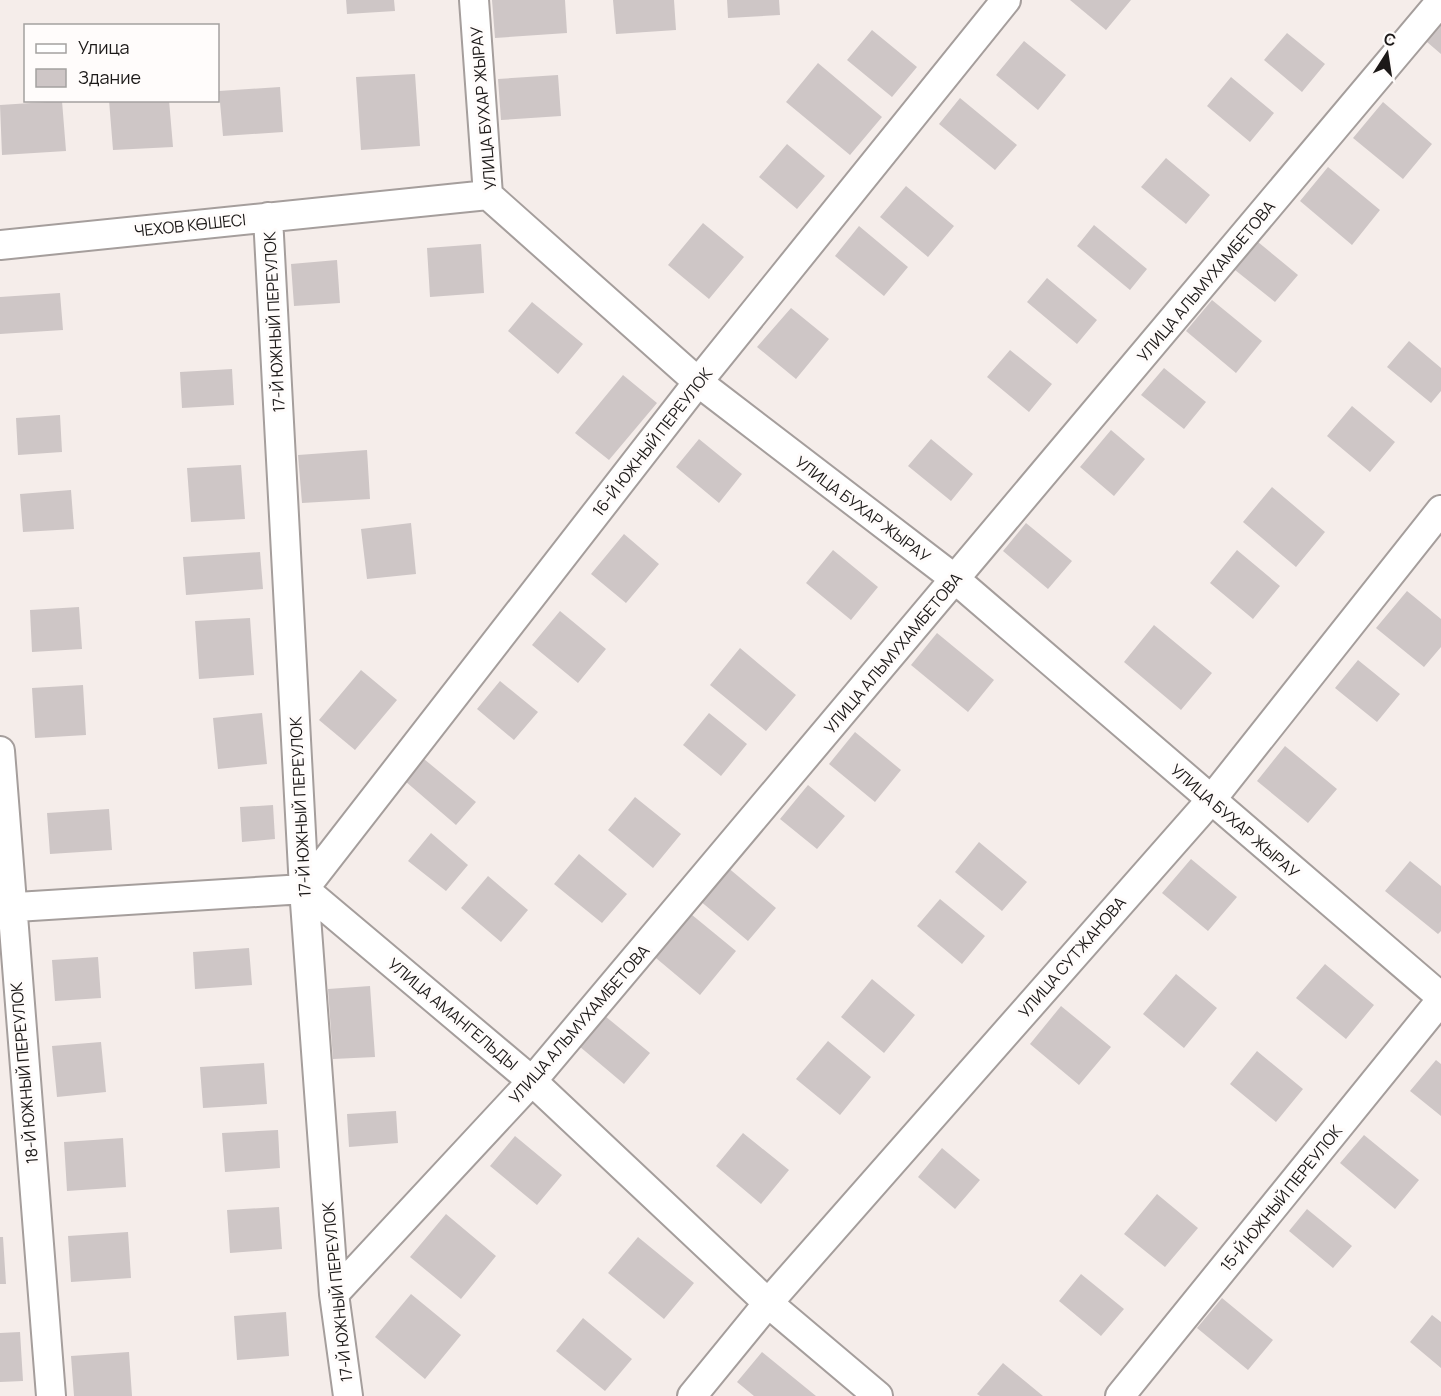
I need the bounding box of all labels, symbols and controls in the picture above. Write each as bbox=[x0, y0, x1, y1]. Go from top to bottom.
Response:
legend bbox=[24, 24, 219, 102]
north arrow bbox=[1357, 24, 1417, 84]
street label: УЛИЦА БУХАР ЖЫРАУ bbox=[465, 25, 501, 191]
text: С bbox=[1382, 27, 1398, 51]
text: Улица bbox=[78, 35, 130, 59]
text: Здание bbox=[78, 65, 141, 89]
street label: УЛИЦА АЛЬМУХАМБЕТОВА bbox=[1132, 196, 1280, 366]
street label: ЧЕХОВ КӨШЕСІ bbox=[133, 208, 247, 242]
street label: 17-Й ЮЖНЫЙ ПЕРЕУЛОК bbox=[258, 231, 290, 413]
street label: 16-Й ЮЖНЫЙ ПЕРЕУЛОК bbox=[587, 363, 717, 521]
street label: УЛИЦА БУХАР ЖЫРАУ bbox=[791, 451, 935, 567]
street label: УЛИЦА АЛЬМУХАМБЕТОВА bbox=[819, 568, 967, 738]
street label: 17-Й ЮЖНЫЙ ПЕРЕУЛОК bbox=[284, 716, 316, 898]
street label: УЛИЦА БУХАР ЖЫРАУ bbox=[1166, 759, 1304, 883]
street label: УЛИЦА СУТЖАНОВА bbox=[1013, 892, 1131, 1022]
street label: УЛИЦА АЛЬМУХАМБЕТОВА bbox=[504, 940, 654, 1108]
street label: УЛИЦА АМАНГЕЛЬДЫ bbox=[383, 953, 523, 1075]
street label: 18-Й ЮЖНЫЙ ПЕРЕУЛОК bbox=[5, 981, 43, 1165]
street label: 15-Й ЮЖНЫЙ ПЕРЕУЛОК bbox=[1215, 1120, 1347, 1276]
street label: 17-Й ЮЖНЫЙ ПЕРЕУЛОК bbox=[317, 1200, 357, 1383]

